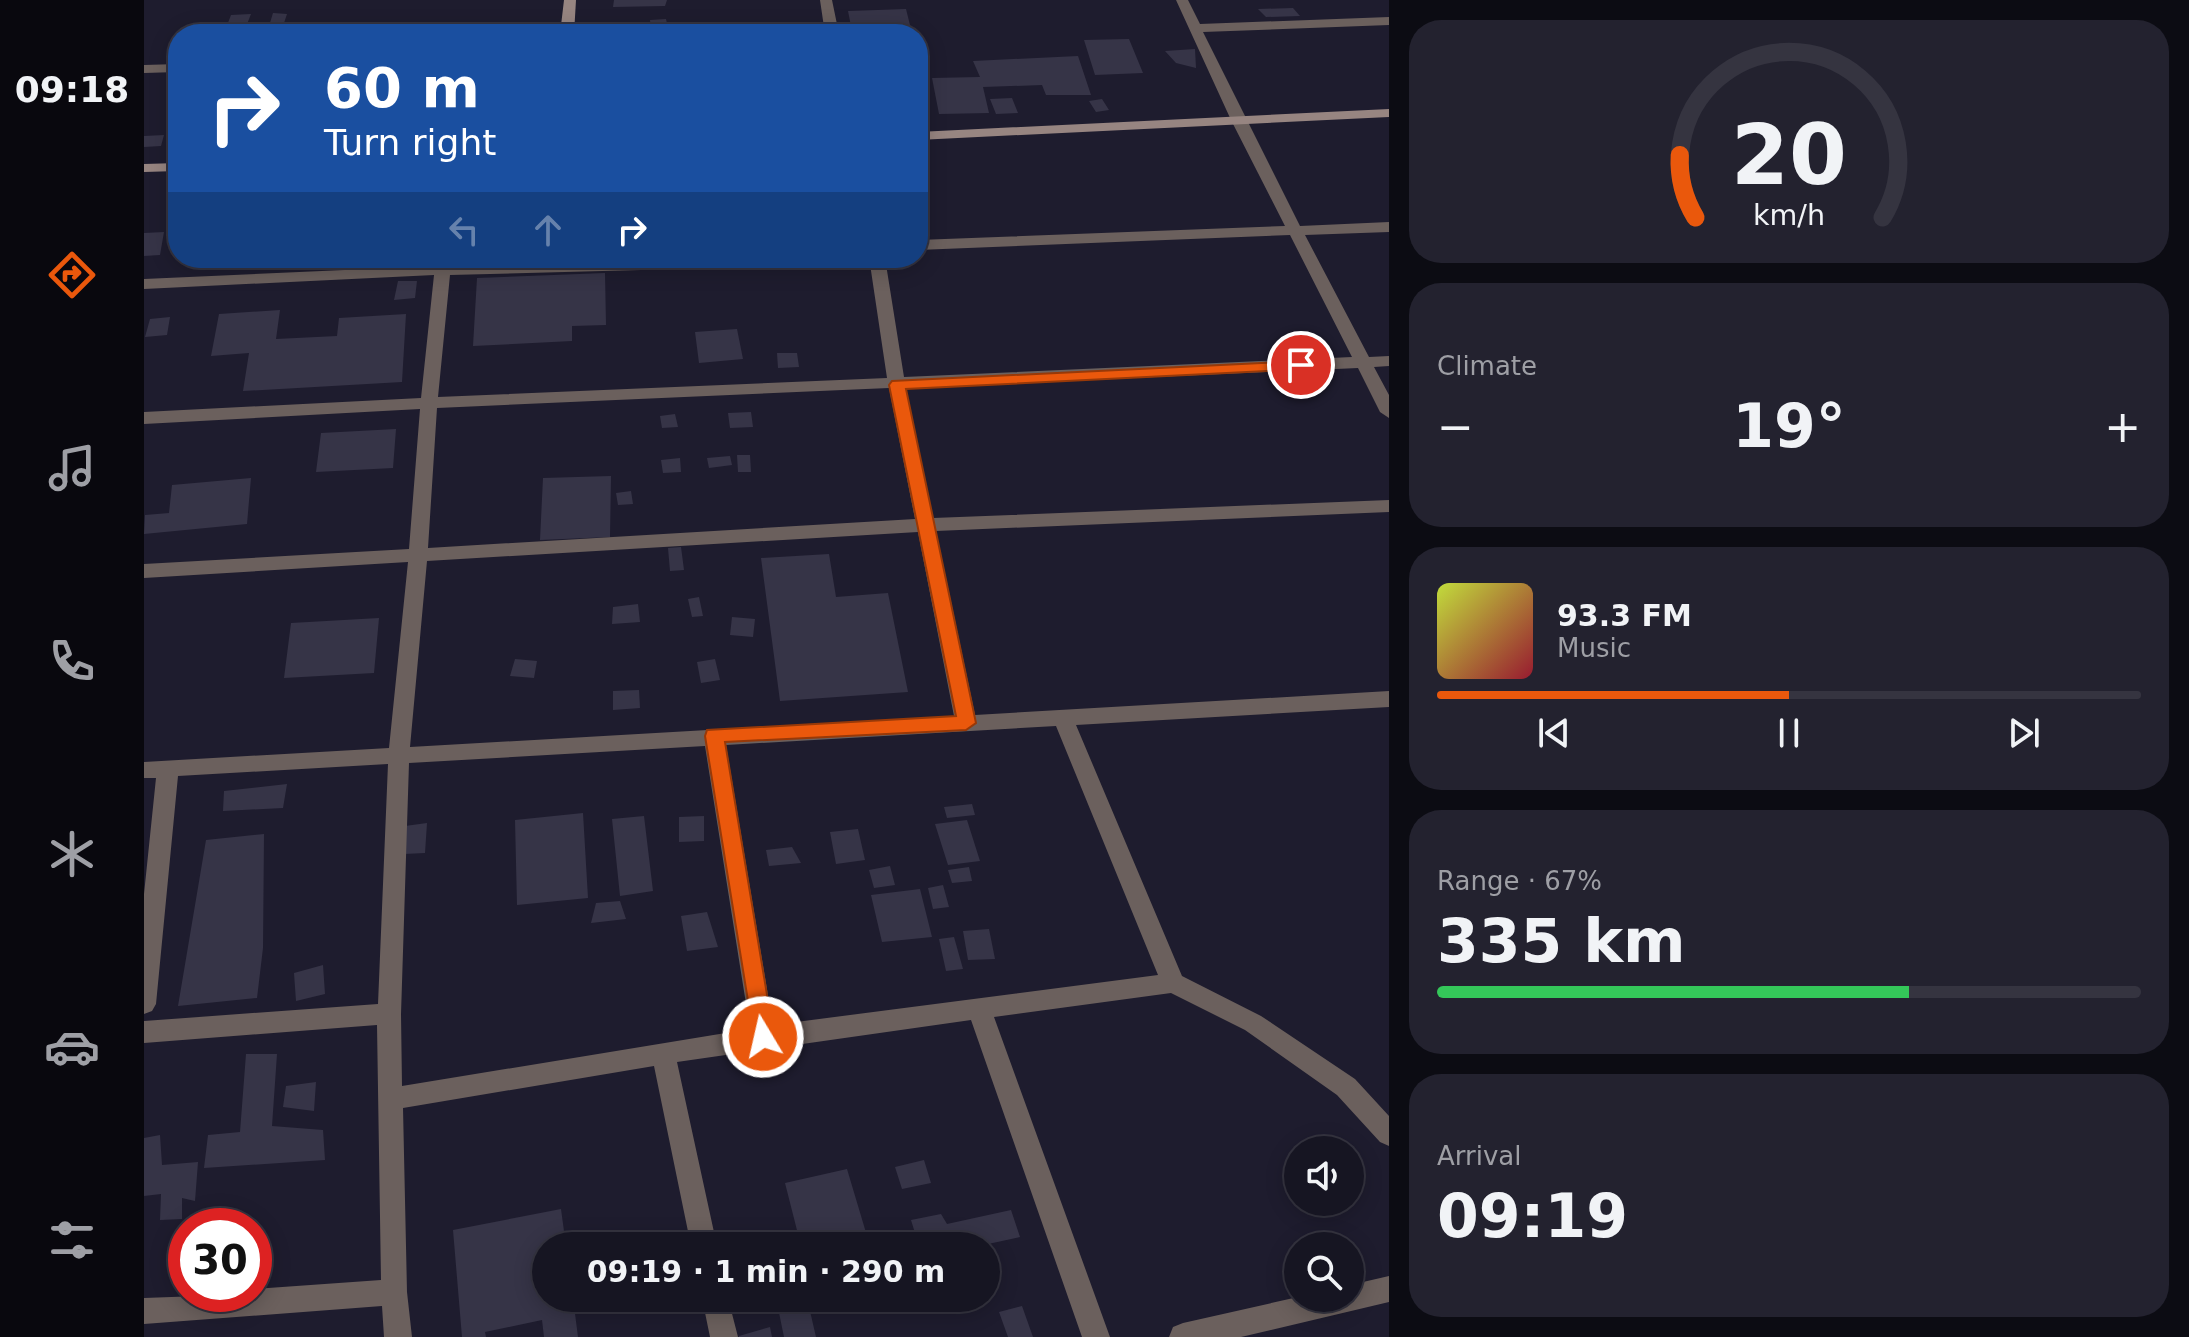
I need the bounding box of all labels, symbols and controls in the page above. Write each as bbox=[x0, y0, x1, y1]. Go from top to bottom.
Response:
text: 60 m bbox=[324, 55, 480, 120]
icon: right bbox=[192, 56, 296, 160]
text: 09:18 bbox=[15, 69, 129, 110]
text: 20 bbox=[1731, 106, 1847, 203]
text: Turn right bbox=[324, 122, 496, 163]
text: km/h bbox=[1753, 198, 1825, 232]
icon: left bbox=[442, 208, 486, 252]
icon: ahead bbox=[526, 208, 570, 252]
icon: right bbox=[610, 208, 654, 252]
icon: directions bbox=[44, 247, 100, 303]
pin bbox=[1267, 331, 1335, 399]
icon: arrive bbox=[1279, 343, 1323, 387]
text: Climate bbox=[1437, 351, 1537, 381]
text: 19° bbox=[1732, 391, 1846, 461]
text: − bbox=[1437, 401, 1474, 452]
text: + bbox=[2104, 401, 2141, 452]
icon: music bbox=[44, 440, 100, 496]
text: 93.3 FM bbox=[1557, 598, 1692, 633]
icon: phone bbox=[44, 633, 100, 689]
text: Music bbox=[1557, 633, 1631, 663]
icon: previous bbox=[1532, 711, 1576, 755]
icon: pause bbox=[1767, 711, 1811, 755]
icon: next bbox=[2002, 711, 2046, 755]
icon: climate bbox=[44, 826, 100, 882]
text: Range · 67% bbox=[1437, 866, 1602, 896]
text: 335 km bbox=[1437, 906, 1686, 976]
position arrow bbox=[721, 995, 805, 1079]
icon: car bbox=[44, 1019, 100, 1075]
map controls bbox=[1284, 1136, 1364, 1312]
button: sound bbox=[1284, 1136, 1364, 1216]
text: Arrival bbox=[1437, 1141, 1521, 1171]
text: 09:19 bbox=[1437, 1181, 1628, 1251]
speed limit sign: 30 bbox=[168, 1208, 272, 1312]
icon: filters bbox=[44, 1212, 100, 1268]
button: search bbox=[1284, 1232, 1364, 1312]
text: 09:19 · 1 min · 290 m bbox=[587, 1254, 945, 1289]

